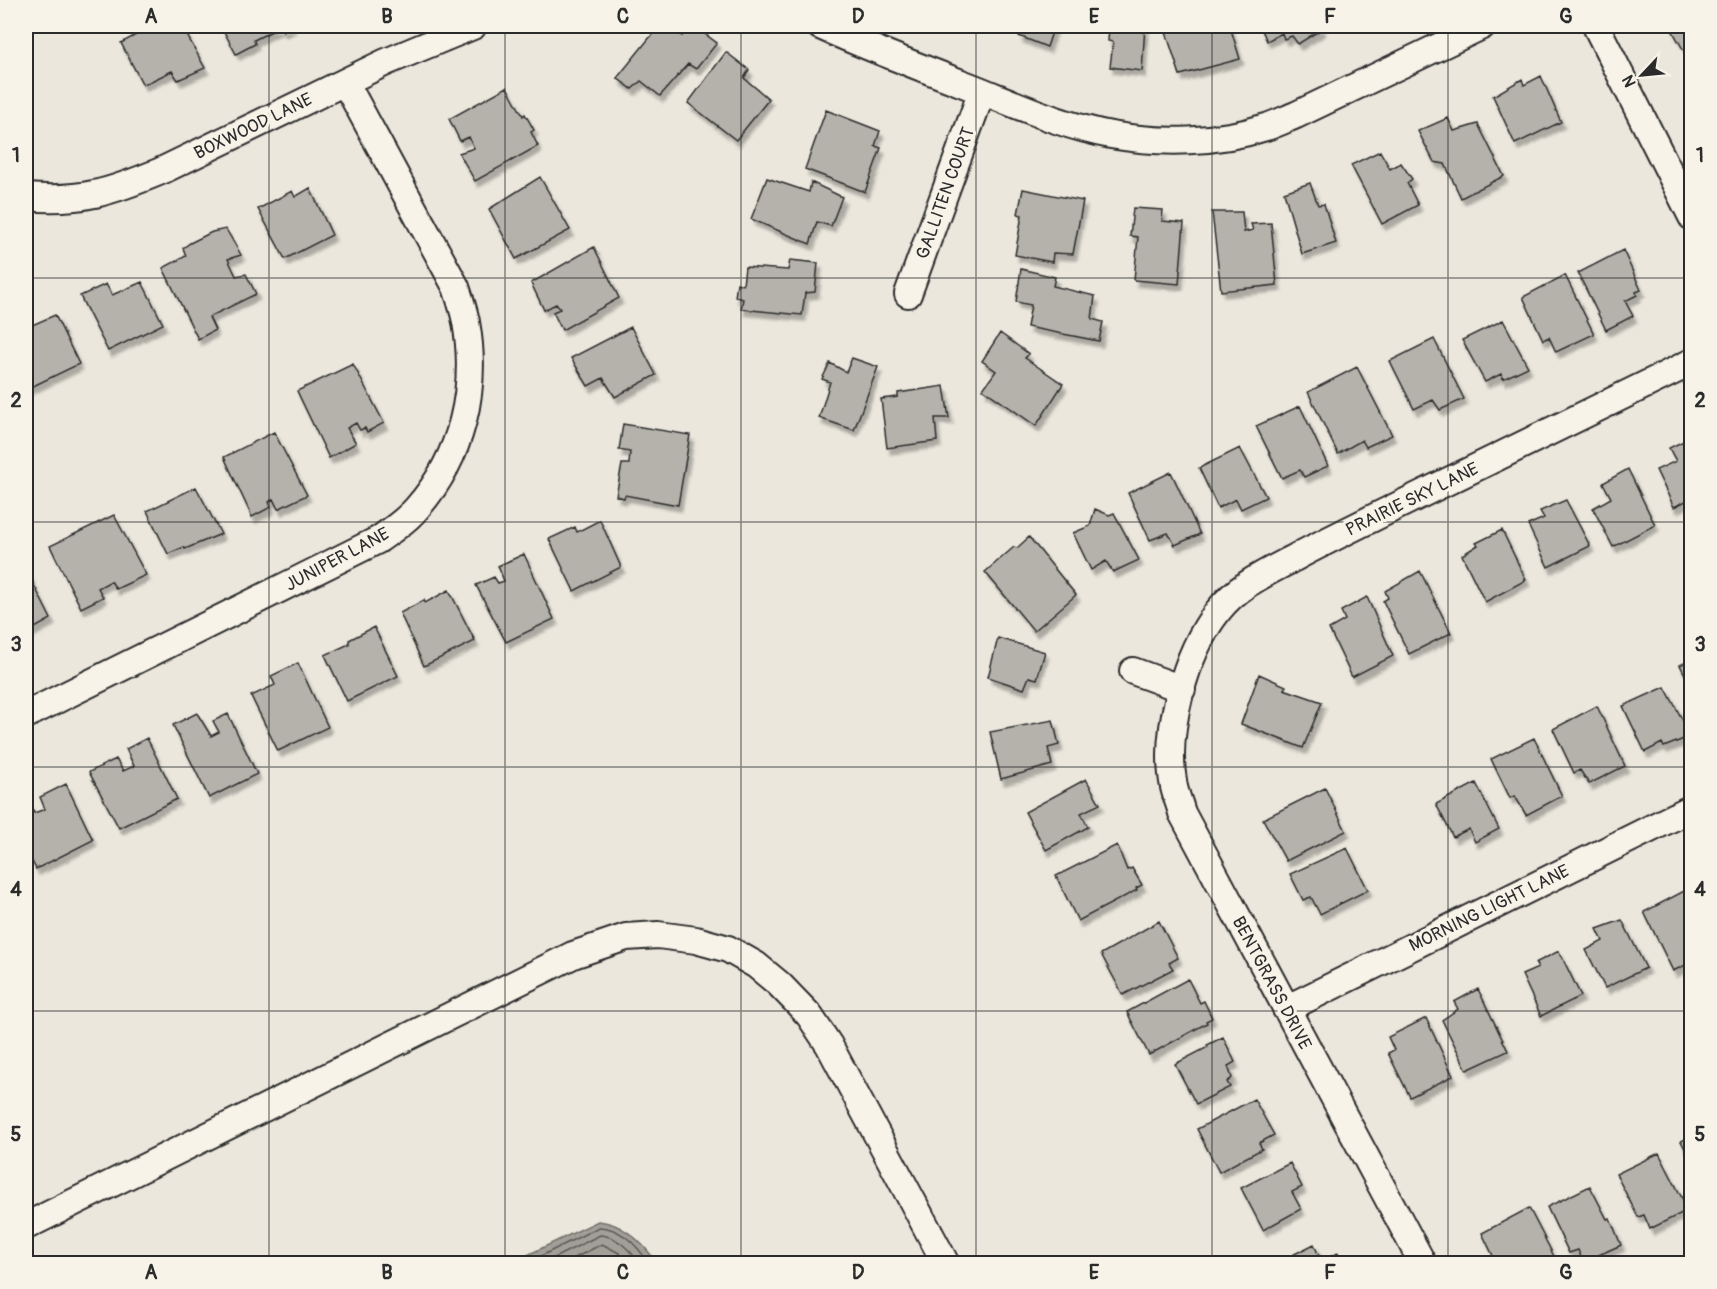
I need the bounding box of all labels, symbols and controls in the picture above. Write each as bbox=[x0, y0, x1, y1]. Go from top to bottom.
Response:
text: A bbox=[145, 4, 158, 29]
text: B bbox=[381, 4, 393, 29]
text: C bbox=[617, 4, 629, 29]
text: D bbox=[852, 4, 865, 29]
text: E bbox=[1089, 4, 1100, 29]
text: F bbox=[1324, 4, 1336, 29]
text: G bbox=[1559, 4, 1573, 29]
north arrow bbox=[1612, 45, 1672, 105]
text: N bbox=[1618, 72, 1641, 90]
street label: BOXWOOD LANE bbox=[190, 88, 316, 165]
street label: GALLITEN COURT bbox=[911, 124, 980, 262]
text: 1 bbox=[12, 143, 20, 168]
text: 1 bbox=[1696, 143, 1704, 168]
text: 2 bbox=[10, 388, 22, 413]
text: 2 bbox=[1694, 388, 1706, 413]
street label: PRAIRIE SKY LANE bbox=[1342, 457, 1482, 542]
street label: JUNIPER LANE bbox=[281, 522, 393, 597]
text: 3 bbox=[10, 632, 22, 657]
text: 3 bbox=[1694, 632, 1706, 657]
street label: MORNING LIGHT LANE bbox=[1405, 860, 1573, 957]
text: 4 bbox=[10, 877, 22, 902]
text: 4 bbox=[1694, 877, 1706, 902]
street label: BENTGRASS DRIVE bbox=[1227, 913, 1316, 1054]
text: 5 bbox=[11, 1122, 22, 1147]
text: 5 bbox=[1695, 1122, 1706, 1147]
text: A bbox=[145, 1260, 158, 1285]
text: B bbox=[381, 1260, 393, 1285]
text: C bbox=[617, 1260, 629, 1285]
text: D bbox=[852, 1260, 865, 1285]
text: E bbox=[1089, 1260, 1100, 1285]
text: F bbox=[1324, 1260, 1336, 1285]
text: G bbox=[1559, 1260, 1573, 1285]

